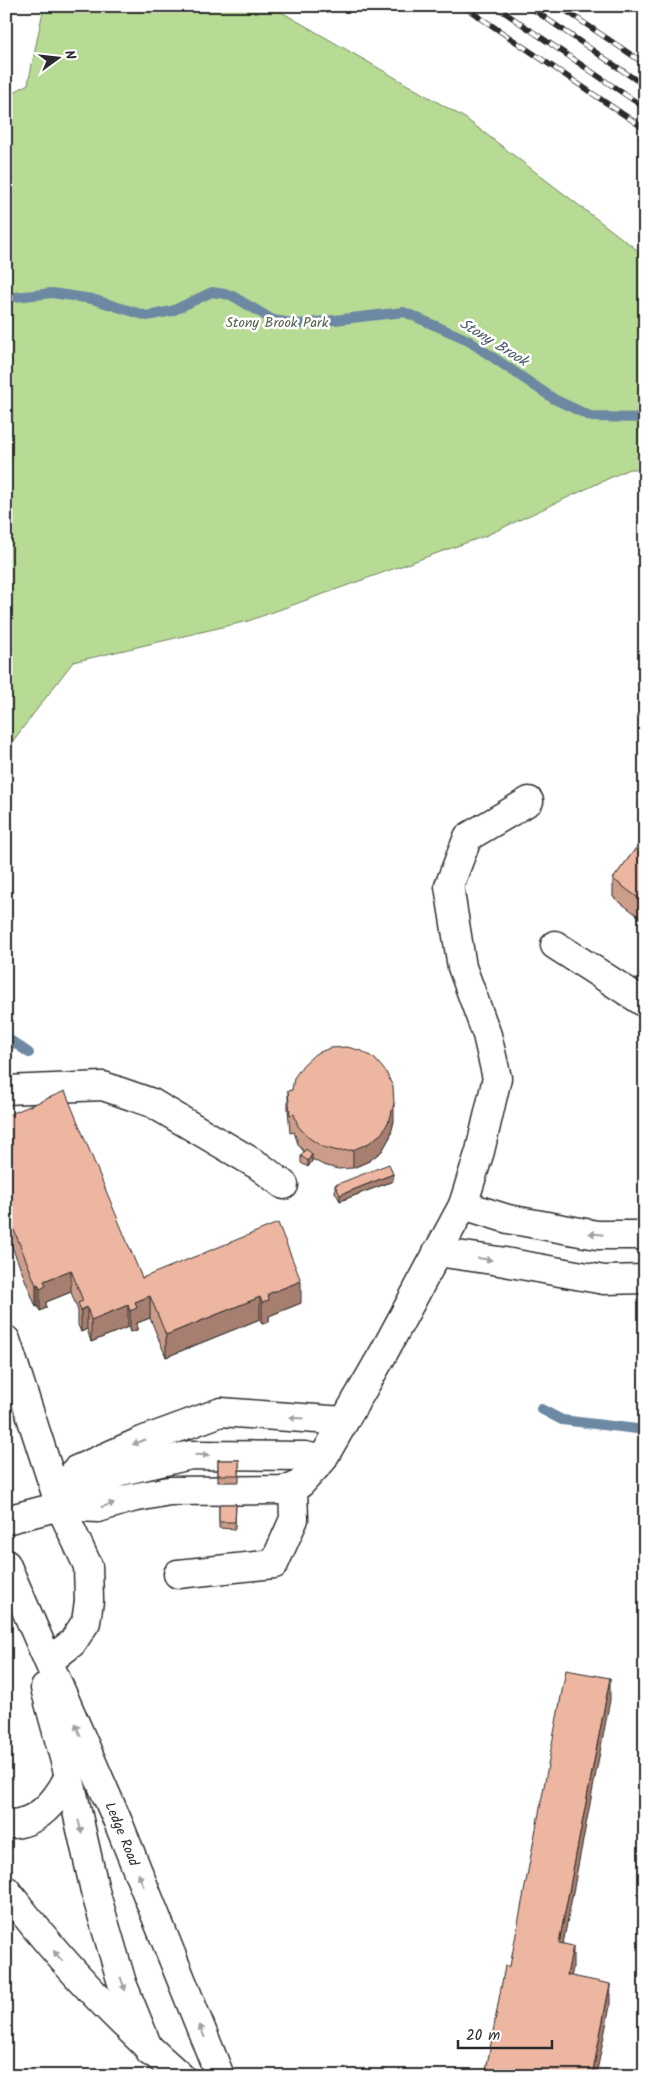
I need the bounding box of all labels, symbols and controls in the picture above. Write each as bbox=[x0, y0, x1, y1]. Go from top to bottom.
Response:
north arrow bbox=[32, 32, 82, 82]
text: N bbox=[58, 48, 81, 62]
park label: Stony Brook Park bbox=[226, 312, 329, 334]
water label: Stony Brook bbox=[455, 312, 534, 374]
one-way arrow bbox=[588, 1230, 604, 1238]
one-way arrow bbox=[477, 1255, 493, 1263]
one-way arrow bbox=[288, 1413, 304, 1421]
one-way arrow bbox=[131, 1438, 146, 1446]
one-way arrow bbox=[195, 1451, 211, 1459]
one-way arrow bbox=[101, 1501, 116, 1509]
one-way arrow bbox=[74, 1723, 82, 1737]
street label: Ledge Road bbox=[99, 1799, 145, 1871]
one-way arrow bbox=[76, 1820, 84, 1835]
one-way arrow bbox=[137, 1872, 145, 1887]
one-way arrow bbox=[53, 1949, 64, 1962]
one-way arrow bbox=[120, 1976, 127, 1991]
scale bar bbox=[458, 2017, 552, 2049]
one-way arrow bbox=[198, 2023, 205, 2038]
text: 20 m bbox=[466, 2024, 500, 2048]

